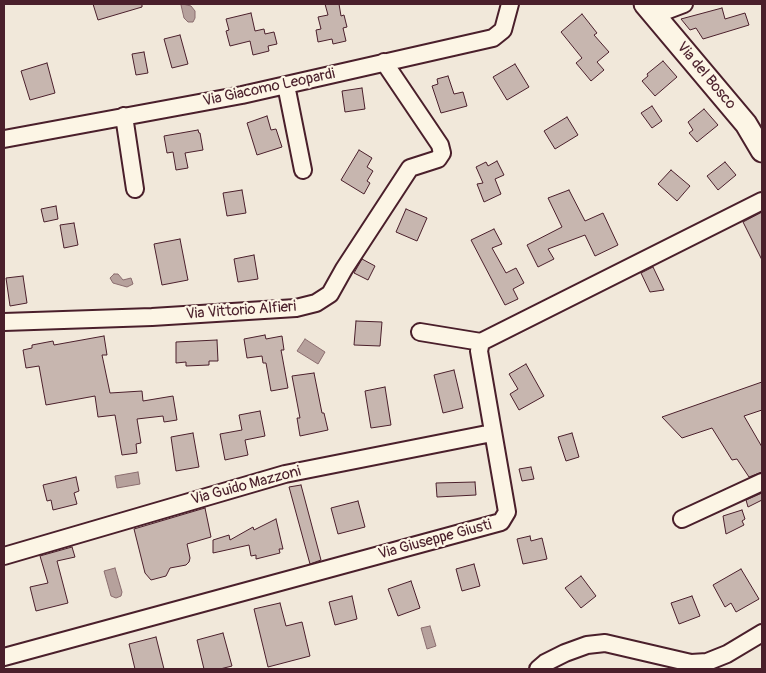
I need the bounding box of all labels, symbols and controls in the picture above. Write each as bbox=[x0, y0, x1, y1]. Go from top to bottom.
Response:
street label: Via del Bosco bbox=[673, 39, 739, 113]
street label: Via Giacomo Leopardi bbox=[201, 65, 337, 111]
street label: Via Vittorio Alfieri bbox=[185, 298, 297, 324]
street label: Via Guido Mazzoni bbox=[189, 463, 303, 509]
street label: Via Giuseppe Giusti bbox=[376, 516, 494, 564]

